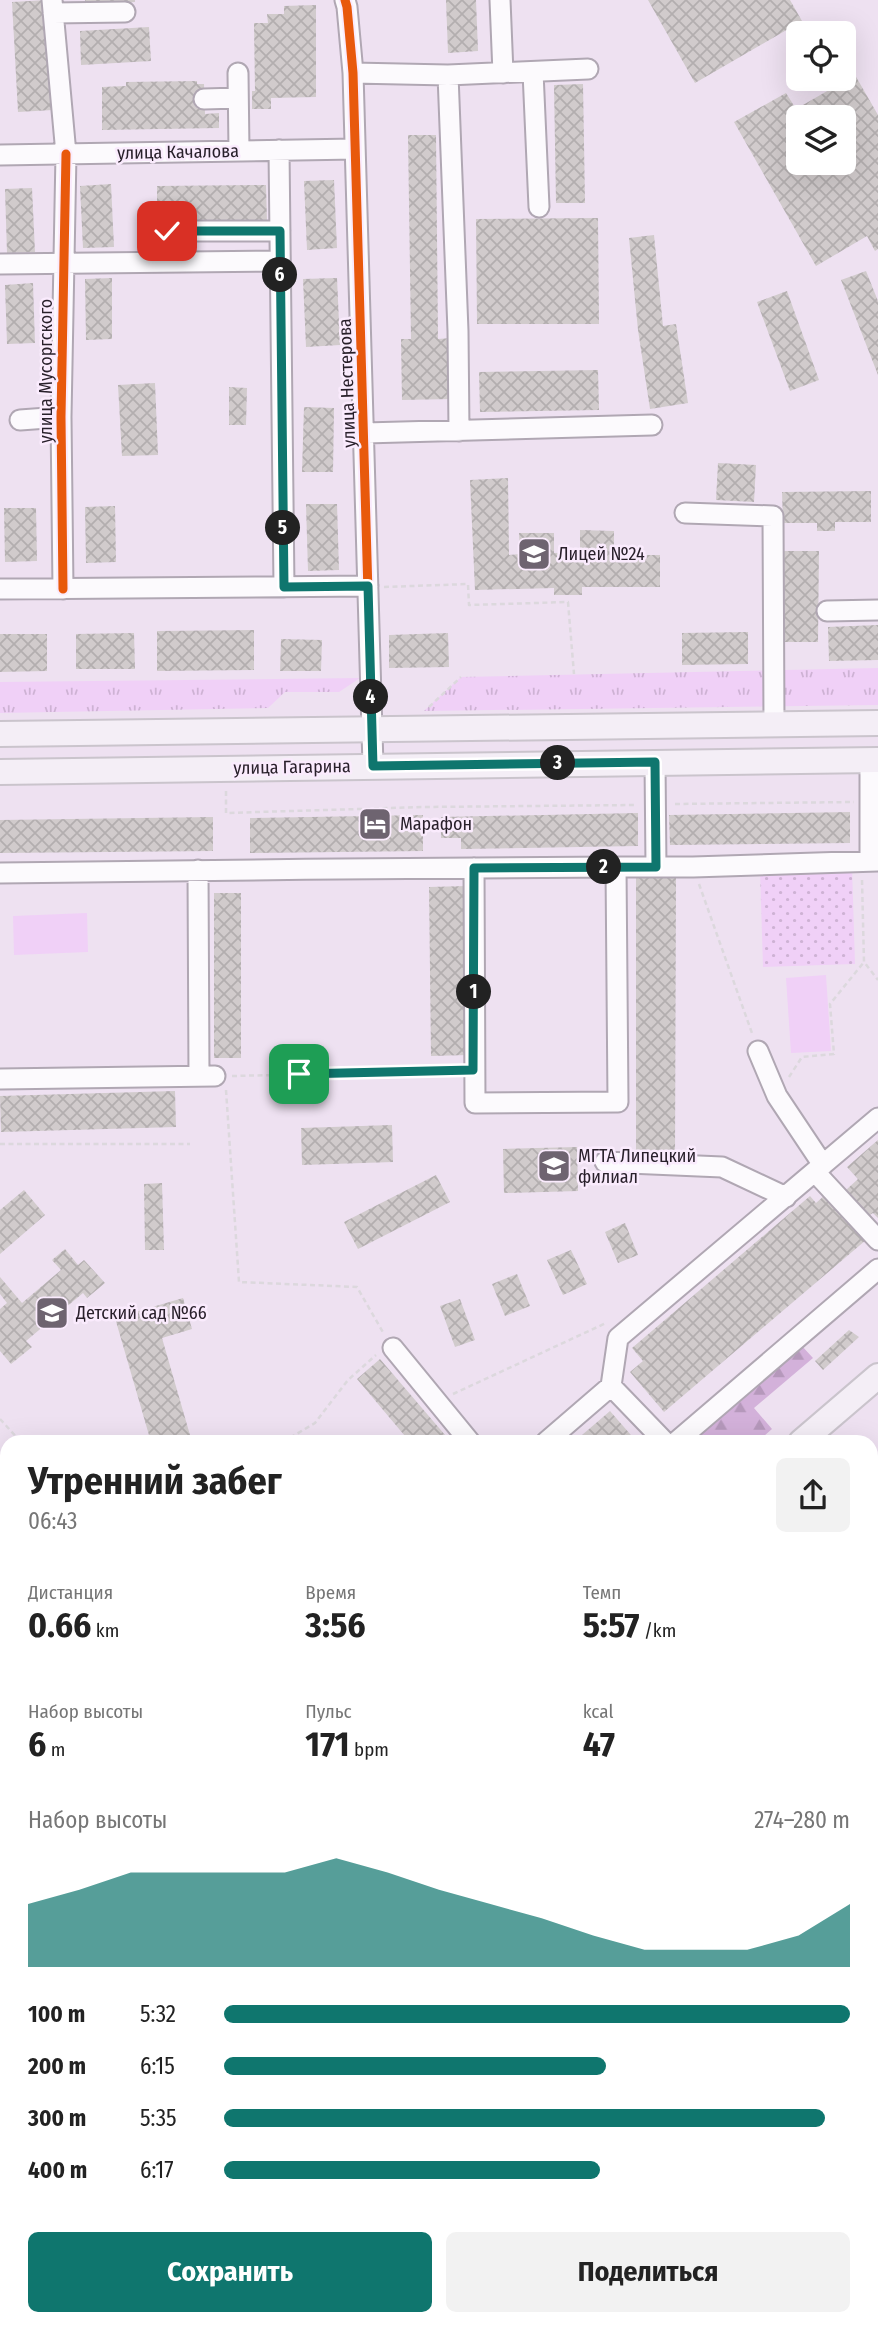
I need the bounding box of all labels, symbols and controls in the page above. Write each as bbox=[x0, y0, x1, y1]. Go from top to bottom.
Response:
map controls bbox=[786, 21, 856, 175]
button: locate bbox=[786, 21, 856, 91]
button: layers bbox=[786, 105, 856, 175]
street label: улица Качалова bbox=[117, 140, 239, 164]
pin bbox=[137, 201, 197, 261]
icon: check bbox=[148, 212, 186, 250]
pin: 6 bbox=[262, 258, 298, 292]
text: 6 bbox=[275, 263, 284, 286]
street label: улица Мусоргского bbox=[35, 299, 57, 443]
street label: улица Нестерова bbox=[334, 318, 360, 448]
pin: 5 bbox=[266, 510, 300, 546]
text: 5 bbox=[278, 516, 287, 539]
school or university icon: Лицей №24 bbox=[515, 535, 553, 573]
place label: Лицей №24 bbox=[558, 543, 645, 565]
pin: 4 bbox=[354, 680, 388, 714]
text: 4 bbox=[366, 685, 375, 708]
pin: 3 bbox=[540, 746, 576, 780]
text: 3 bbox=[553, 751, 562, 774]
street label: улица Гагарина bbox=[233, 755, 351, 779]
hotel icon: Марафон bbox=[356, 805, 394, 843]
place label: Марафон bbox=[400, 813, 472, 835]
pin: 2 bbox=[586, 850, 622, 884]
text: 2 bbox=[599, 855, 608, 878]
pin: 1 bbox=[456, 974, 491, 1010]
text: 1 bbox=[469, 980, 478, 1003]
pin bbox=[269, 1044, 329, 1104]
icon: arrive bbox=[280, 1055, 318, 1093]
place label: МГТА Липецкий филиал bbox=[578, 1145, 696, 1188]
school or university icon: МГТА Липецкий филиал bbox=[535, 1147, 573, 1185]
school or university icon: Детский сад №66 bbox=[33, 1294, 71, 1332]
place label: Детский сад №66 bbox=[75, 1302, 207, 1324]
text: Утренний забег bbox=[28, 1458, 282, 1504]
button: share bbox=[776, 1458, 850, 1532]
text: 06:43 bbox=[28, 1507, 77, 1535]
text: Дистанция bbox=[28, 1581, 113, 1604]
text: Время bbox=[305, 1581, 356, 1604]
text: Темп bbox=[583, 1581, 621, 1604]
text: 0.66 bbox=[28, 1604, 91, 1646]
text: 3:56 bbox=[305, 1604, 366, 1646]
text: 5:57 bbox=[583, 1604, 639, 1646]
text: km bbox=[91, 1619, 119, 1642]
text: /km bbox=[639, 1619, 676, 1642]
text: Набор высоты bbox=[28, 1700, 143, 1723]
text: Пульс bbox=[305, 1700, 352, 1723]
text: kcal bbox=[583, 1700, 613, 1723]
text: 6 bbox=[28, 1723, 46, 1765]
text: 171 bbox=[305, 1723, 350, 1765]
text: 47 bbox=[583, 1723, 615, 1765]
text: m bbox=[46, 1738, 65, 1761]
text: bpm bbox=[350, 1738, 389, 1761]
text: Набор высоты bbox=[28, 1806, 167, 1834]
text: 274–280 m bbox=[754, 1806, 850, 1834]
text: 100 m bbox=[28, 2000, 85, 2028]
text: 5:32 bbox=[140, 2000, 176, 2028]
text: 200 m bbox=[28, 2052, 86, 2080]
text: 6:15 bbox=[140, 2052, 175, 2080]
text: 300 m bbox=[28, 2104, 86, 2132]
text: 5:35 bbox=[140, 2104, 177, 2132]
text: 400 m bbox=[28, 2156, 87, 2184]
text: 6:17 bbox=[140, 2156, 174, 2184]
button: Сохранить bbox=[28, 2232, 432, 2312]
button: Поделиться bbox=[446, 2232, 850, 2312]

